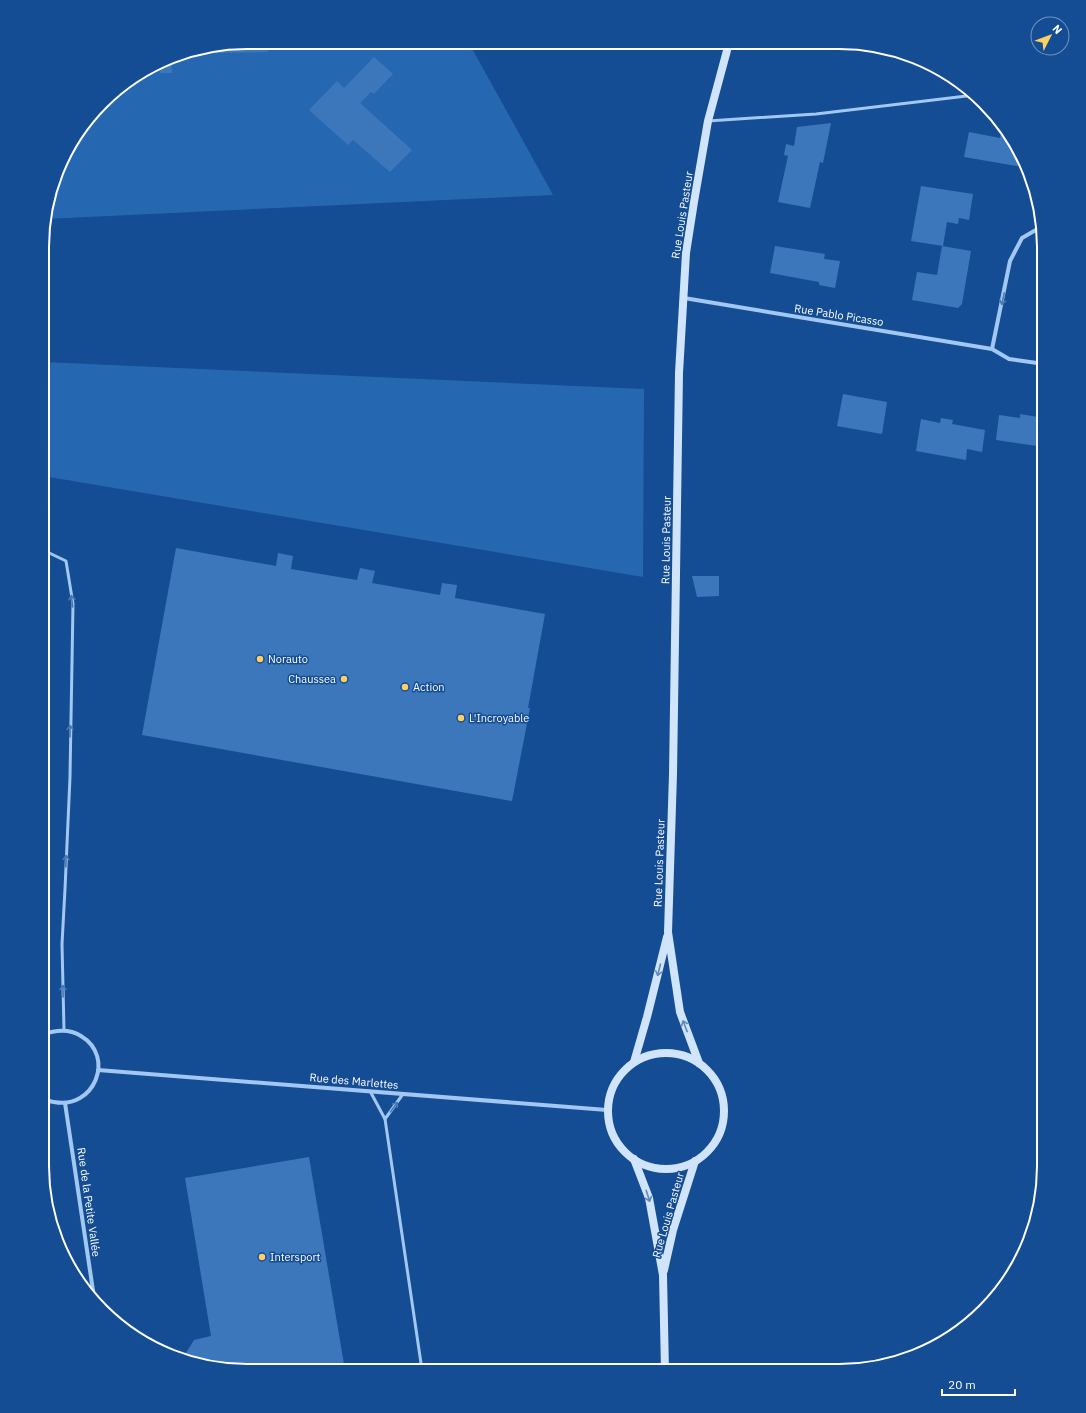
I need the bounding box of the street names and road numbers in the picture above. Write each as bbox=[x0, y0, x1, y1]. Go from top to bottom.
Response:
street label: Rue Louis Pasteur bbox=[668, 170, 696, 260]
street label: Rue Pablo Picasso bbox=[793, 301, 885, 329]
street label: Rue Louis Pasteur bbox=[658, 496, 674, 584]
street label: Rue Louis Pasteur bbox=[650, 819, 668, 907]
street label: Rue des Marlettes bbox=[309, 1070, 399, 1092]
street label: Rue de la Petite Vallée bbox=[74, 1146, 104, 1258]
street label: Rue Louis Pasteur bbox=[649, 1171, 687, 1259]

